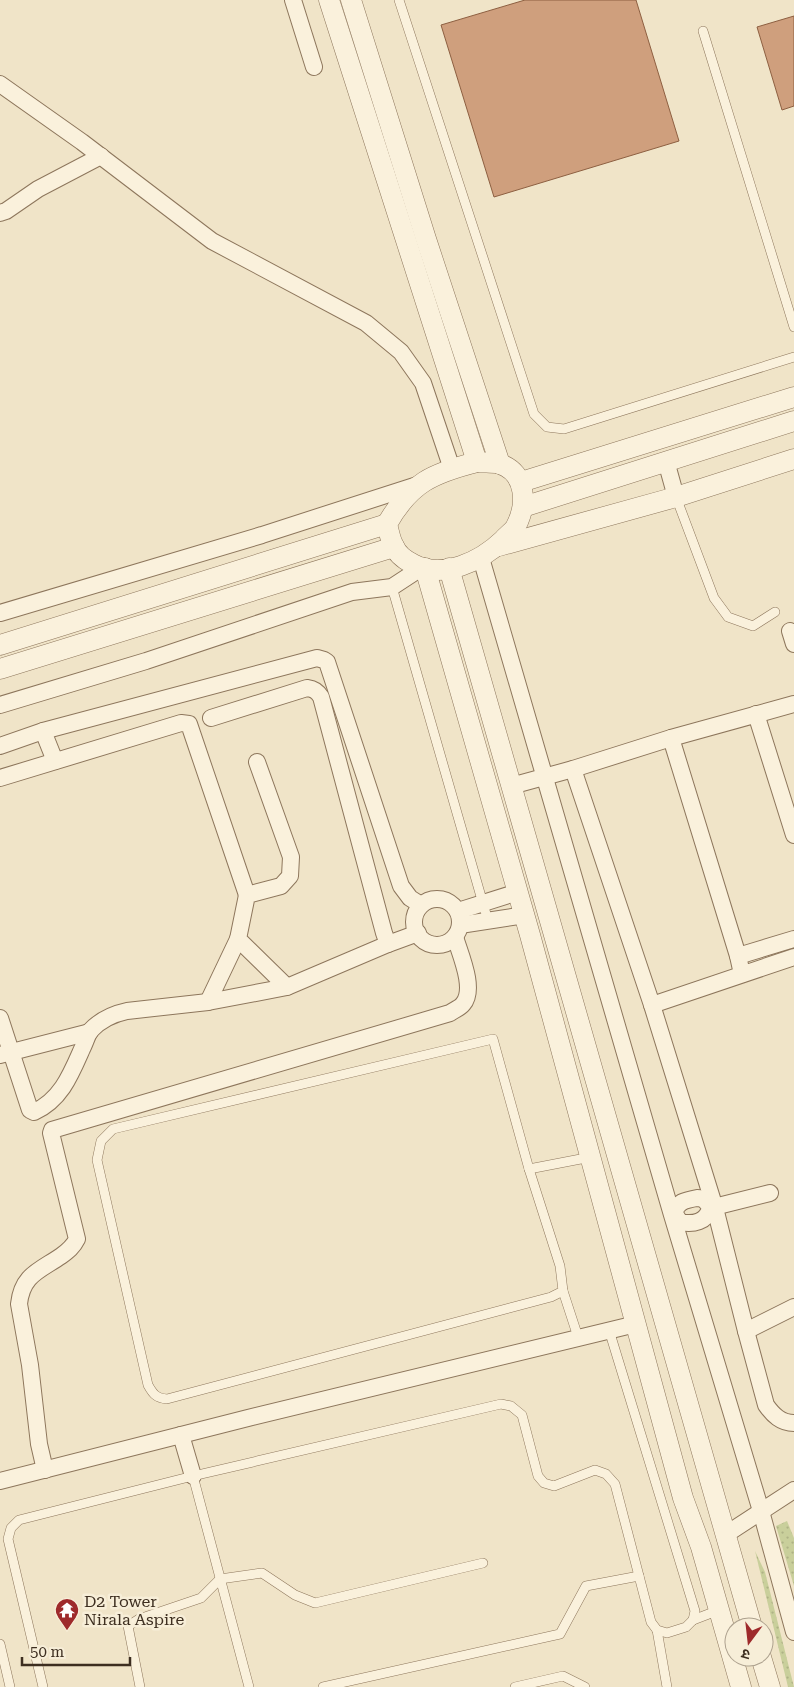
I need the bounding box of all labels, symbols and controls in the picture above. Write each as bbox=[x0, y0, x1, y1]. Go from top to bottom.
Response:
place label: D2 Tower Nirala Aspire bbox=[84, 1592, 185, 1629]
temple icon: D2 Tower Nirala Aspire bbox=[54, 1597, 80, 1631]
north arrow bbox=[724, 1617, 774, 1667]
scale bar bbox=[22, 1634, 130, 1666]
text: 50 m bbox=[30, 1643, 65, 1661]
text: उ bbox=[739, 1646, 752, 1663]

